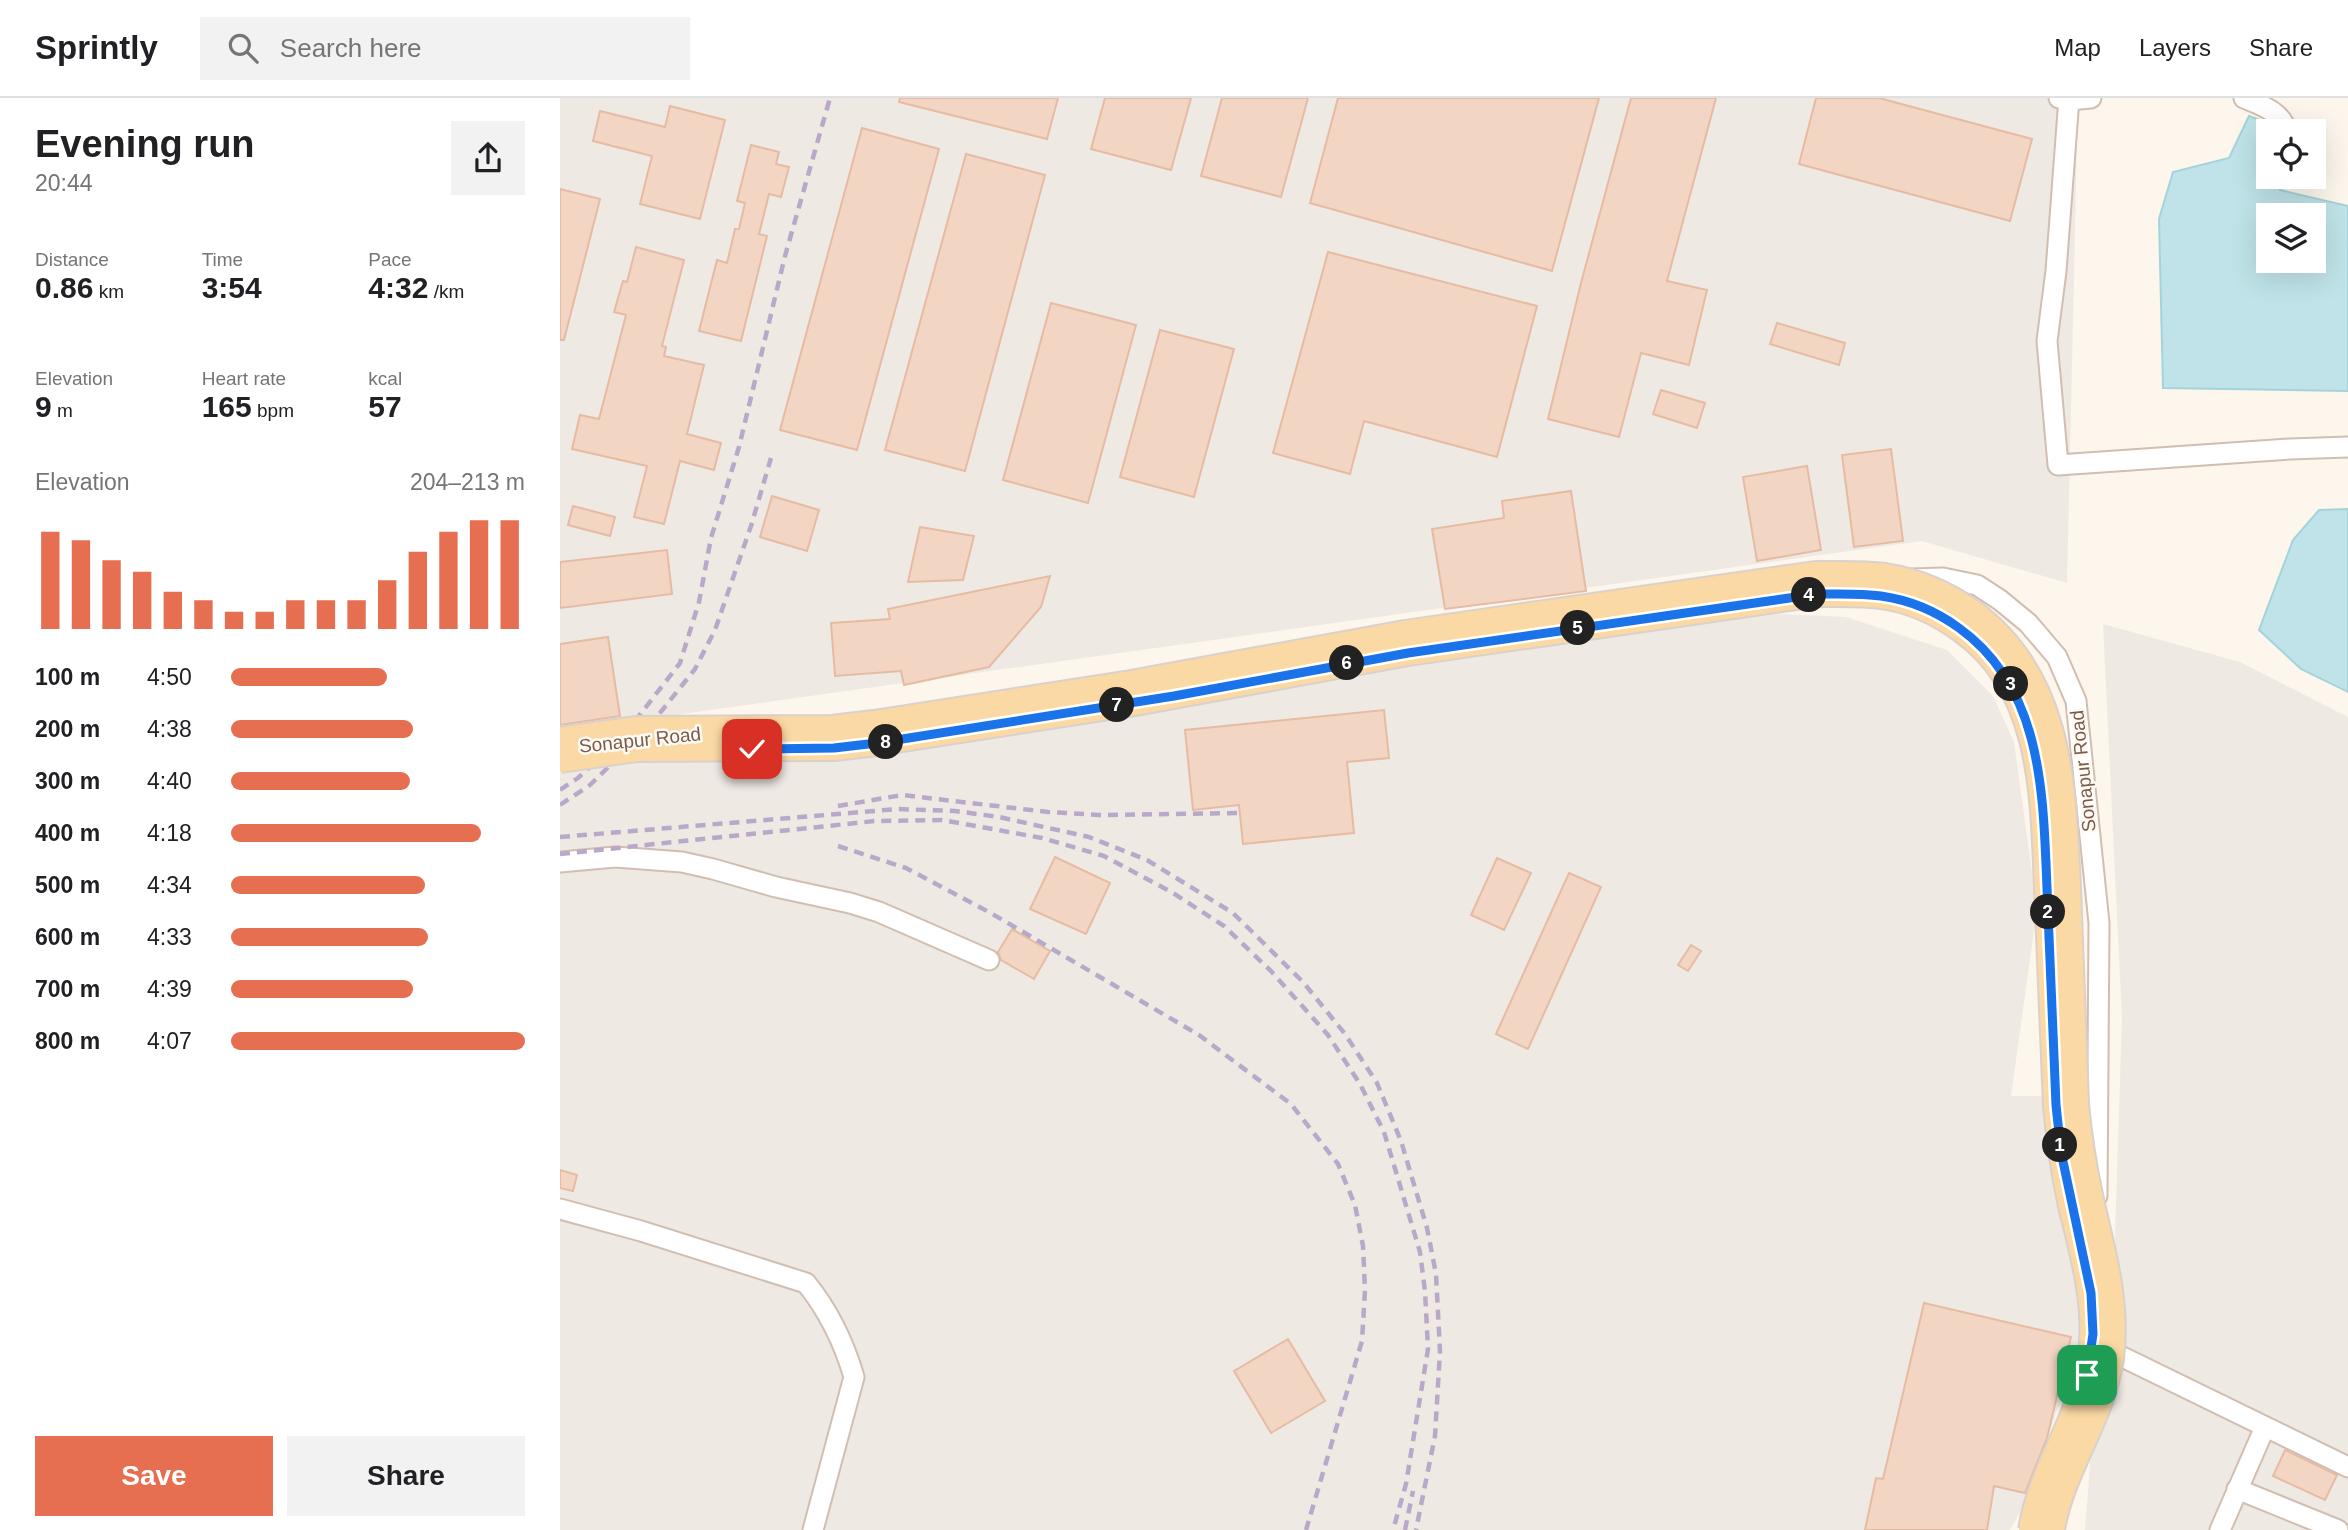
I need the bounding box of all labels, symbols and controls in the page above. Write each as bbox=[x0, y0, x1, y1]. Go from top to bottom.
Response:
search box bbox=[200, 17, 690, 80]
text: Sprintly bbox=[35, 29, 158, 66]
icon: search bbox=[224, 29, 262, 67]
text: Search here bbox=[280, 33, 422, 63]
text: Map bbox=[2054, 34, 2101, 61]
text: Layers bbox=[2139, 34, 2211, 61]
text: Share bbox=[2249, 34, 2313, 61]
map controls bbox=[2256, 119, 2326, 273]
button: locate bbox=[2256, 119, 2326, 189]
button: share bbox=[451, 121, 525, 195]
text: Evening run bbox=[35, 123, 255, 165]
text: 20:44 bbox=[35, 170, 93, 196]
button: layers bbox=[2256, 203, 2326, 273]
text: Distance bbox=[35, 249, 109, 270]
text: Time bbox=[202, 249, 243, 270]
text: Pace bbox=[368, 249, 412, 270]
text: 0.86 bbox=[35, 271, 93, 304]
text: 3:54 bbox=[202, 271, 262, 304]
text: 4:32 bbox=[368, 271, 428, 304]
text: km bbox=[93, 281, 124, 302]
text: /km bbox=[428, 281, 464, 302]
text: Elevation bbox=[35, 368, 113, 389]
text: Heart rate bbox=[202, 368, 286, 389]
text: kcal bbox=[368, 368, 402, 389]
text: 9 bbox=[35, 390, 52, 423]
text: 165 bbox=[202, 390, 252, 423]
text: 57 bbox=[368, 390, 402, 423]
text: m bbox=[52, 400, 73, 421]
text: bpm bbox=[252, 400, 294, 421]
text: Elevation bbox=[35, 469, 130, 495]
text: 204–213 m bbox=[410, 469, 525, 495]
pin: 4 bbox=[1792, 578, 1826, 612]
text: 4 bbox=[1803, 584, 1814, 605]
pin: 5 bbox=[1560, 610, 1596, 646]
text: 5 bbox=[1572, 617, 1583, 638]
pin: 6 bbox=[1330, 646, 1364, 680]
text: 6 bbox=[1341, 652, 1352, 673]
text: 100 m bbox=[35, 664, 100, 690]
text: 4:50 bbox=[147, 664, 192, 690]
pin: 3 bbox=[1994, 666, 2028, 702]
text: 3 bbox=[2005, 673, 2016, 694]
pin: 7 bbox=[1100, 688, 1134, 722]
text: 7 bbox=[1111, 694, 1122, 715]
street label: Sonapur Road bbox=[2066, 709, 2100, 833]
text: 200 m bbox=[35, 716, 100, 742]
text: 4:38 bbox=[147, 716, 192, 742]
pin bbox=[722, 719, 782, 779]
street label: Sonapur Road bbox=[578, 723, 702, 757]
pin: 8 bbox=[868, 724, 904, 760]
icon: check bbox=[733, 730, 771, 768]
text: 8 bbox=[880, 731, 891, 752]
text: 300 m bbox=[35, 768, 100, 794]
text: 4:40 bbox=[147, 768, 192, 794]
text: 400 m bbox=[35, 820, 100, 846]
text: 4:18 bbox=[147, 820, 192, 846]
text: 500 m bbox=[35, 872, 100, 898]
text: 4:34 bbox=[147, 872, 192, 898]
pin: 2 bbox=[2030, 894, 2066, 930]
text: 2 bbox=[2042, 901, 2053, 922]
text: 600 m bbox=[35, 924, 100, 950]
text: 4:33 bbox=[147, 924, 192, 950]
text: 700 m bbox=[35, 976, 100, 1002]
text: 4:39 bbox=[147, 976, 192, 1002]
text: 800 m bbox=[35, 1028, 100, 1054]
text: 4:07 bbox=[147, 1028, 192, 1054]
pin: 1 bbox=[2042, 1128, 2078, 1162]
text: 1 bbox=[2054, 1134, 2065, 1155]
pin bbox=[2057, 1345, 2117, 1405]
icon: arrive bbox=[2068, 1356, 2106, 1394]
button: Save bbox=[35, 1436, 273, 1516]
button: Share bbox=[287, 1436, 525, 1516]

